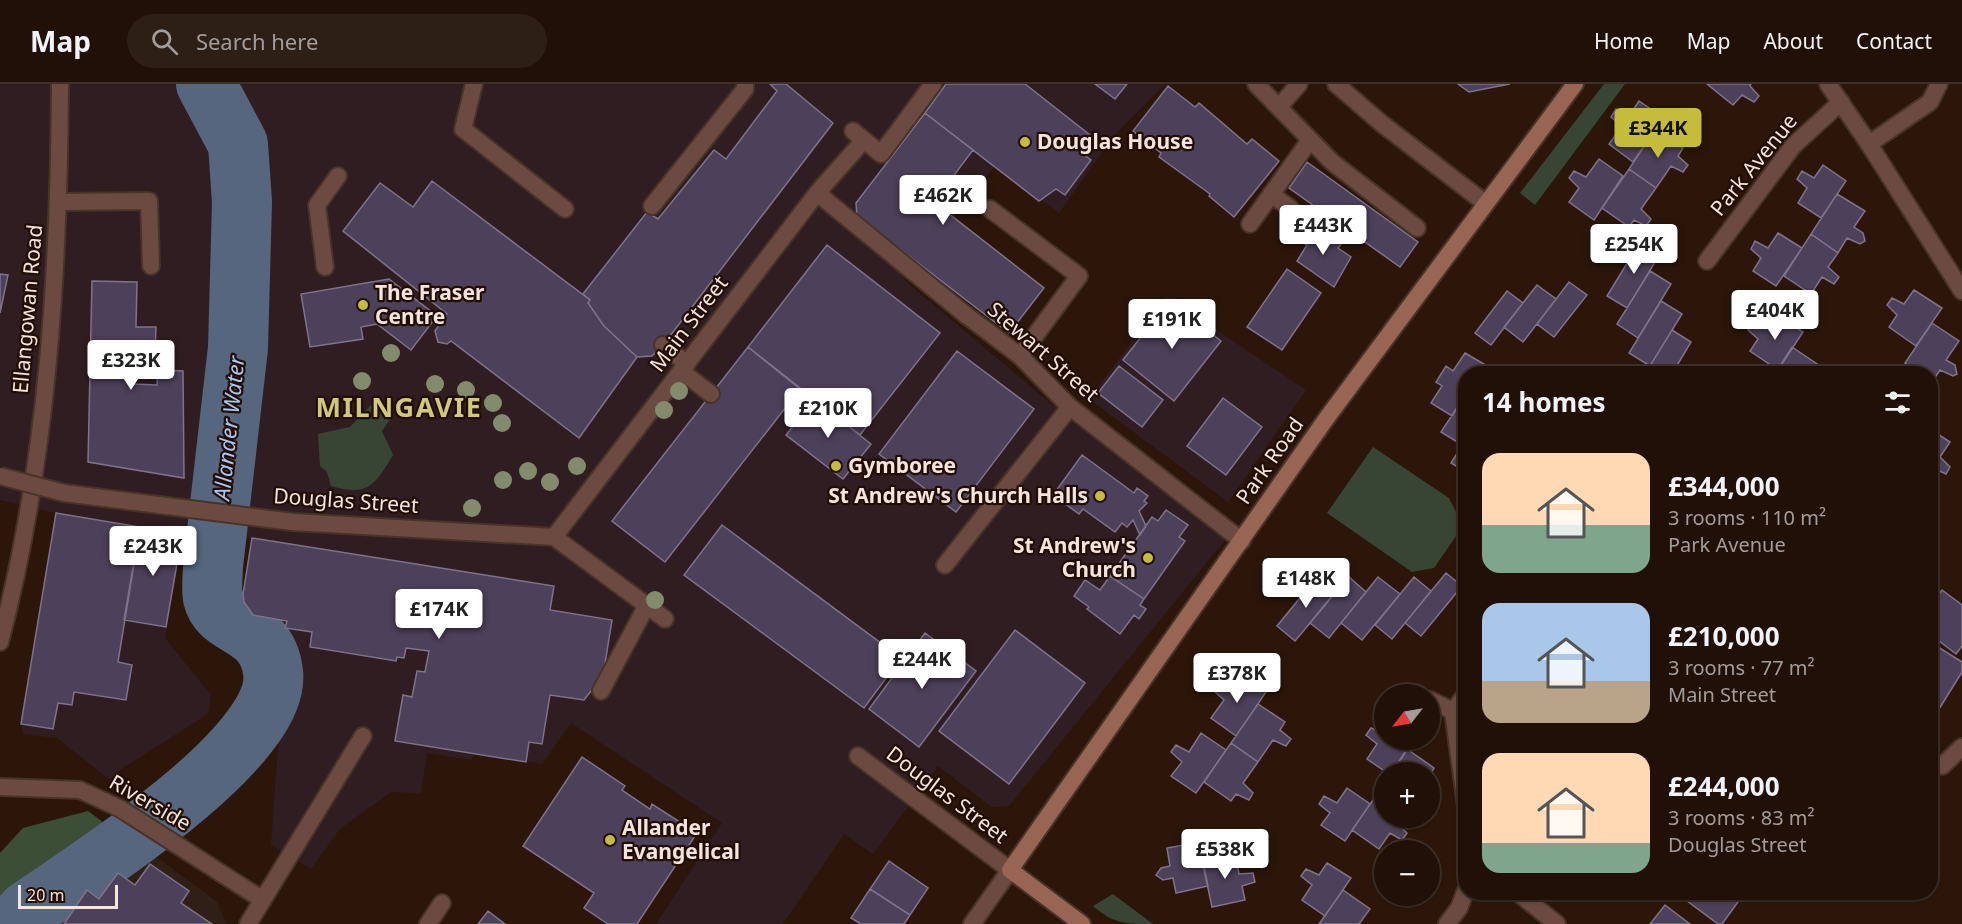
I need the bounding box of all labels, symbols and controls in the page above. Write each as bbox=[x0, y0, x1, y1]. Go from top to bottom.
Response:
search box bbox=[127, 14, 547, 68]
text: Map bbox=[30, 22, 91, 60]
icon: search bbox=[148, 25, 181, 58]
text: Search here bbox=[196, 26, 318, 56]
text: Home bbox=[1594, 27, 1654, 55]
text: Map bbox=[1687, 27, 1730, 55]
text: About bbox=[1763, 27, 1823, 55]
text: Contact bbox=[1856, 27, 1932, 55]
pin: £344K bbox=[1616, 108, 1700, 159]
street label: Park Avenue bbox=[1703, 108, 1803, 221]
text: £344K bbox=[1628, 114, 1688, 141]
place label: Douglas House bbox=[1037, 127, 1193, 155]
marker: Douglas House bbox=[1018, 135, 1032, 149]
pin: £462K bbox=[901, 175, 985, 226]
text: £462K bbox=[913, 181, 973, 208]
pin: £443K bbox=[1281, 205, 1365, 256]
text: £443K bbox=[1293, 211, 1353, 238]
street label: Ellangowan Road bbox=[6, 223, 48, 395]
pin: £254K bbox=[1592, 224, 1676, 275]
text: £254K bbox=[1604, 230, 1664, 257]
street label: Main Street bbox=[643, 269, 734, 377]
place label: The Fraser Centre bbox=[375, 278, 485, 330]
pin: £404K bbox=[1733, 290, 1817, 341]
street label: Stewart Street bbox=[982, 295, 1106, 408]
text: £404K bbox=[1745, 296, 1805, 323]
marker: The Fraser Centre bbox=[356, 298, 370, 312]
pin: £191K bbox=[1130, 299, 1214, 350]
text: £191K bbox=[1142, 305, 1202, 332]
pin: £323K bbox=[89, 340, 173, 391]
text: £323K bbox=[101, 346, 161, 373]
water label: Allander Water bbox=[205, 353, 251, 504]
text: 14 homes bbox=[1482, 384, 1606, 420]
icon: filters bbox=[1881, 386, 1914, 419]
district label: MILNGAVIE bbox=[316, 388, 482, 425]
pin: £210K bbox=[786, 388, 870, 439]
text: £210K bbox=[798, 394, 858, 421]
street label: Park Road bbox=[1229, 411, 1309, 510]
place label: Gymboree bbox=[848, 451, 956, 479]
marker: Gymboree bbox=[829, 459, 843, 473]
text: £344,000 bbox=[1668, 468, 1780, 504]
icon: home bbox=[1530, 477, 1602, 549]
street label: Douglas Street bbox=[273, 481, 420, 519]
place label: St Andrew's Church Halls bbox=[828, 481, 1088, 509]
marker: St Andrew's Church Halls bbox=[1093, 489, 1107, 503]
text: 3 rooms · 110 m² bbox=[1668, 504, 1826, 531]
pin: £243K bbox=[111, 526, 195, 577]
place label: St Andrew's Church bbox=[1013, 531, 1136, 583]
text: Park Avenue bbox=[1668, 531, 1786, 558]
text: £243K bbox=[123, 532, 183, 559]
marker: St Andrew's Church bbox=[1141, 551, 1155, 565]
pin: £148K bbox=[1264, 558, 1348, 609]
text: £148K bbox=[1276, 564, 1336, 591]
pin: £174K bbox=[397, 589, 481, 640]
text: £174K bbox=[409, 595, 469, 622]
text: £210,000 bbox=[1668, 618, 1780, 654]
icon: home bbox=[1530, 627, 1602, 699]
pin: £244K bbox=[880, 639, 964, 690]
text: £244K bbox=[892, 645, 952, 672]
pin: £378K bbox=[1195, 653, 1279, 704]
text: 3 rooms · 77 m² bbox=[1668, 654, 1815, 681]
text: £378K bbox=[1207, 659, 1267, 686]
text: Main Street bbox=[1668, 681, 1776, 708]
north arrow bbox=[1374, 684, 1440, 750]
map controls bbox=[1374, 684, 1440, 906]
street label: Douglas Street bbox=[881, 739, 1014, 849]
button: + bbox=[1374, 762, 1440, 828]
street label: Riverside bbox=[105, 768, 196, 837]
text: £244,000 bbox=[1668, 768, 1780, 804]
icon: home bbox=[1530, 777, 1602, 849]
text: 3 rooms · 83 m² bbox=[1668, 804, 1815, 831]
place label: Allander Evangelical bbox=[622, 813, 740, 865]
pin: £538K bbox=[1183, 829, 1267, 880]
text: Douglas Street bbox=[1668, 831, 1806, 858]
marker: Allander Evangelical bbox=[603, 833, 617, 847]
text: £538K bbox=[1195, 835, 1255, 862]
button: − bbox=[1374, 840, 1440, 906]
scale bar bbox=[18, 882, 118, 910]
text: 20 m bbox=[27, 884, 64, 906]

